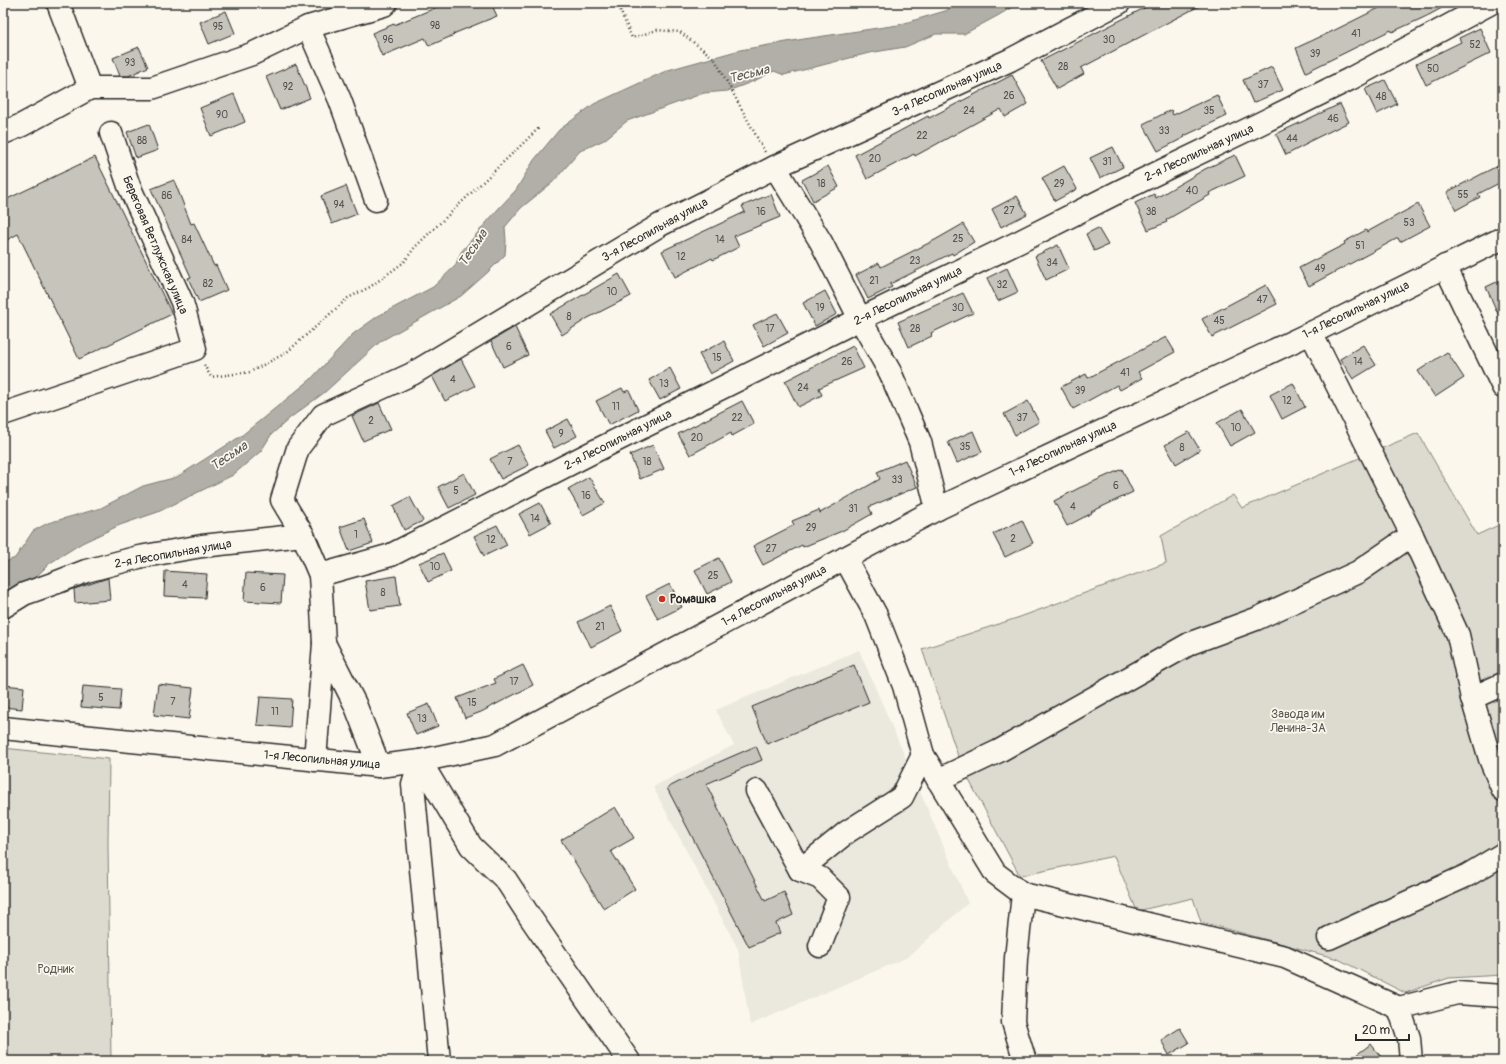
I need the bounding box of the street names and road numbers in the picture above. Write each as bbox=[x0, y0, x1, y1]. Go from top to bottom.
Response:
street label: 3-я Лесопильная улица bbox=[890, 58, 1005, 120]
street label: 2-я Лесопильная улица bbox=[1142, 121, 1256, 185]
street label: Береговая Ветлужская улица bbox=[119, 174, 191, 317]
street label: 3-я Лесопильная улица bbox=[599, 194, 711, 265]
street label: 2-я Лесопильная улица bbox=[851, 263, 965, 329]
street label: 1-я Лесопильная улица bbox=[1300, 278, 1412, 342]
street label: 2-я Лесопильная улица bbox=[562, 406, 675, 474]
street label: 1-я Лесопильная улица bbox=[1007, 417, 1119, 480]
street label: 2-я Лесопильная улица bbox=[113, 536, 233, 572]
street label: 1-я Лесопильная улица bbox=[719, 562, 829, 630]
street label: 1-я Лесопильная улица bbox=[263, 747, 381, 773]

